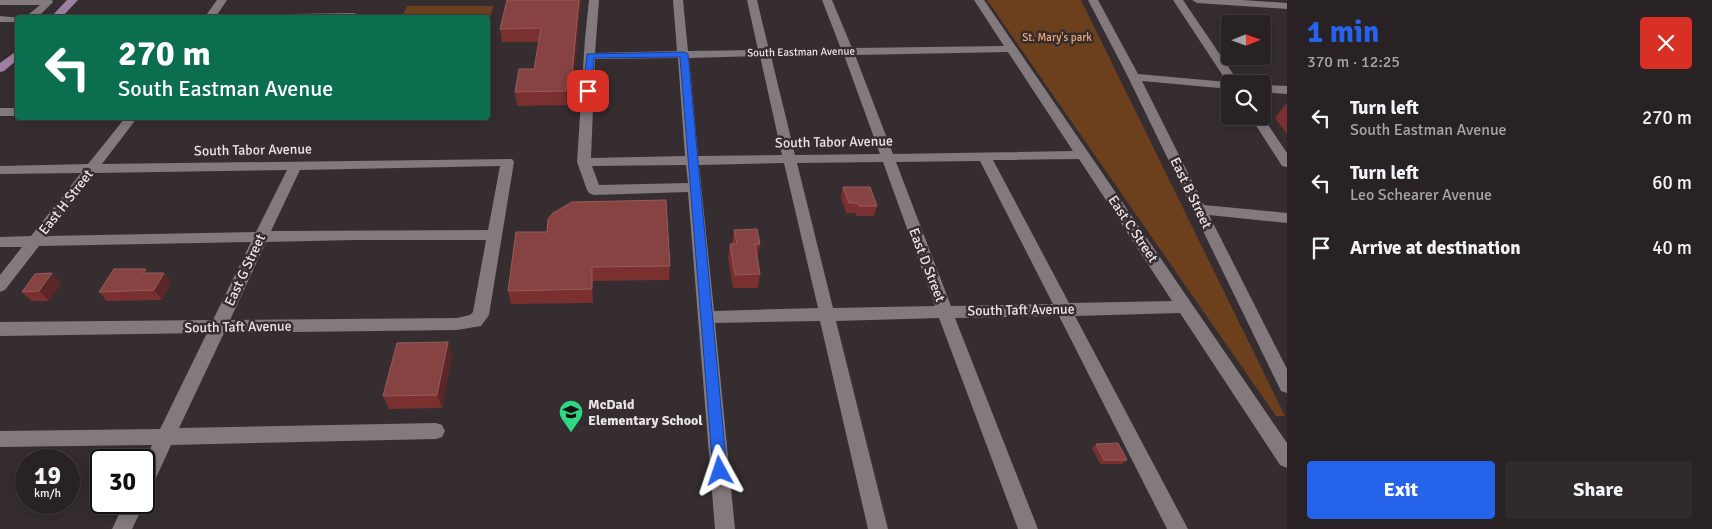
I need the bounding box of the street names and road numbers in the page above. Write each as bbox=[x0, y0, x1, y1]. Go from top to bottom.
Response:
street label: South Eastman Avenue bbox=[747, 45, 855, 59]
street label: South Tabor Avenue bbox=[775, 132, 893, 152]
street label: South Tabor Avenue bbox=[194, 140, 312, 160]
street label: East B Street bbox=[1166, 155, 1216, 231]
street label: East H Street bbox=[35, 166, 97, 238]
street label: East C Street bbox=[1104, 192, 1162, 266]
street label: East D Street bbox=[905, 226, 949, 304]
street label: East G Street bbox=[221, 231, 269, 309]
street label: South Taft Avenue bbox=[967, 301, 1075, 319]
street label: South Taft Avenue bbox=[184, 318, 292, 336]

